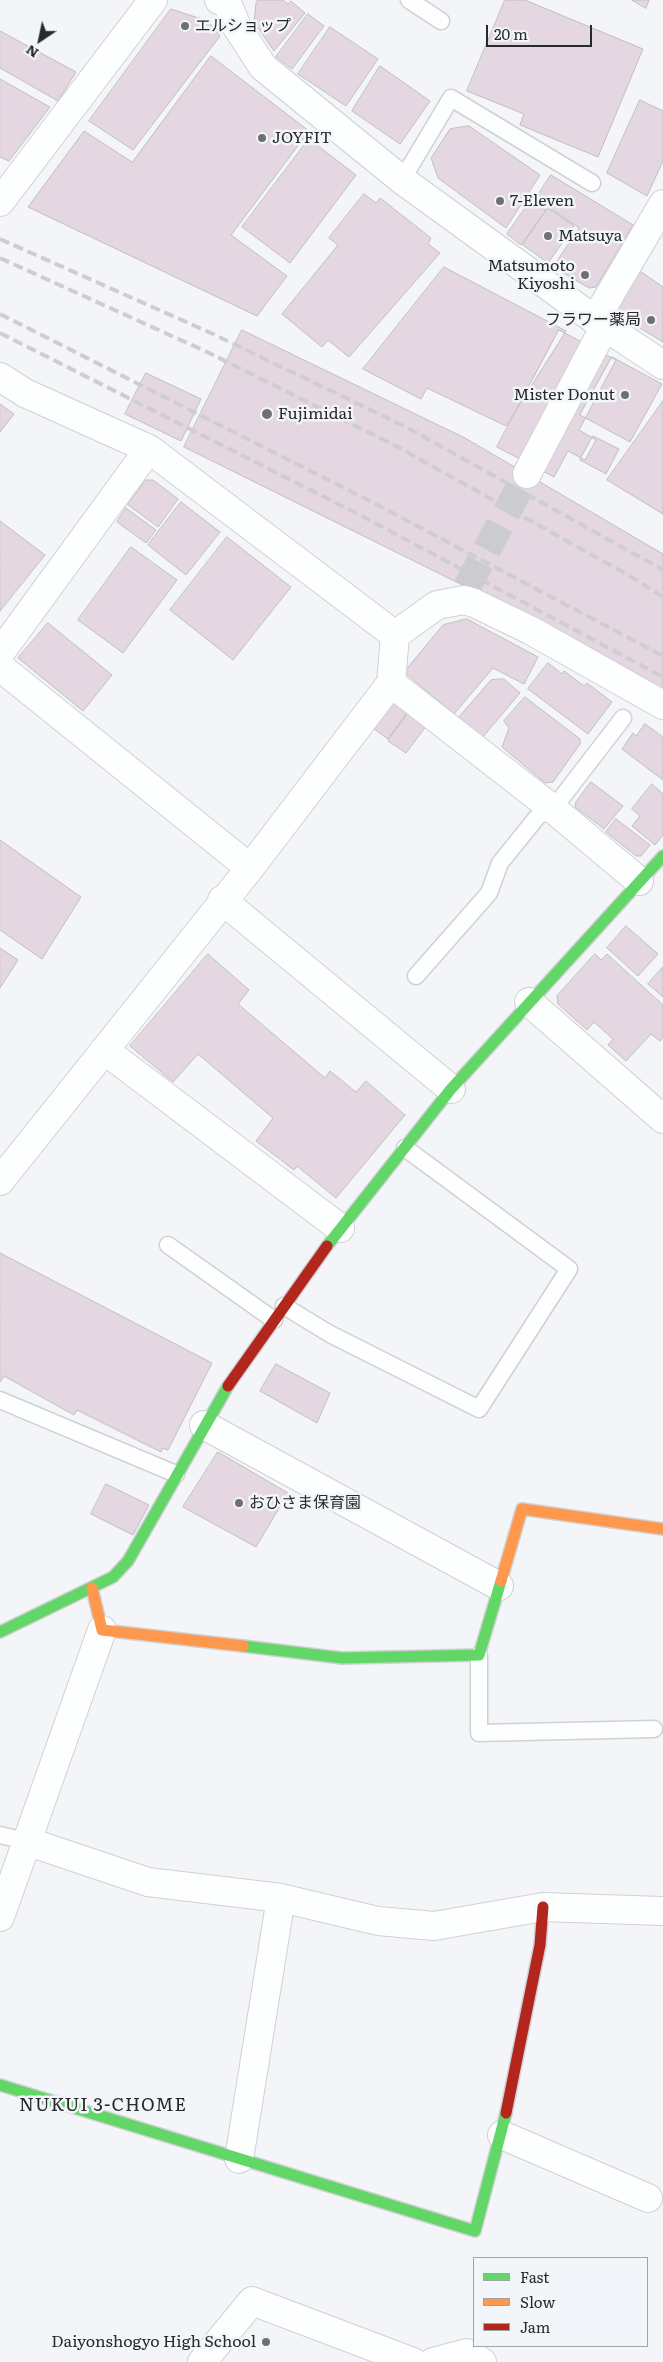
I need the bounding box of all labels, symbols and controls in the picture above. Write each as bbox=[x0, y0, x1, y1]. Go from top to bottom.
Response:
north arrow bbox=[15, 15, 65, 65]
scale bar bbox=[488, 15, 594, 47]
place label: エルショップ bbox=[195, 16, 291, 36]
marker: エルショップ bbox=[179, 20, 191, 32]
text: 20 m bbox=[494, 22, 528, 45]
text: N bbox=[21, 41, 42, 64]
place label: JOYFIT bbox=[272, 128, 332, 148]
marker: JOYFIT bbox=[256, 132, 268, 144]
place label: 7-Eleven bbox=[510, 191, 574, 211]
marker: 7-Eleven bbox=[494, 195, 506, 207]
place label: Matsuya bbox=[558, 226, 622, 246]
marker: Matsuya bbox=[542, 230, 554, 242]
place label: Matsumoto Kiyoshi bbox=[487, 256, 575, 294]
marker: Matsumoto Kiyoshi bbox=[579, 269, 591, 281]
place label: フラワー薬局 bbox=[545, 310, 641, 330]
marker: フラワー薬局 bbox=[645, 314, 657, 326]
place label: Mister Donut bbox=[514, 385, 615, 405]
marker: Mister Donut bbox=[619, 389, 631, 401]
place label: Fujimidai bbox=[278, 404, 353, 424]
marker: Fujimidai bbox=[260, 407, 274, 421]
place label: おひさま保育園 bbox=[249, 1493, 361, 1513]
marker: おひさま保育園 bbox=[233, 1497, 245, 1509]
district label: NUKUI 3-CHOME bbox=[17, 2095, 189, 2117]
legend bbox=[473, 2257, 648, 2347]
text: Fast bbox=[520, 2265, 549, 2288]
text: Slow bbox=[520, 2290, 555, 2313]
text: Jam bbox=[520, 2315, 550, 2338]
place label: Daiyonshogyo High School bbox=[51, 2332, 256, 2352]
marker: Daiyonshogyo High School bbox=[260, 2336, 272, 2348]

